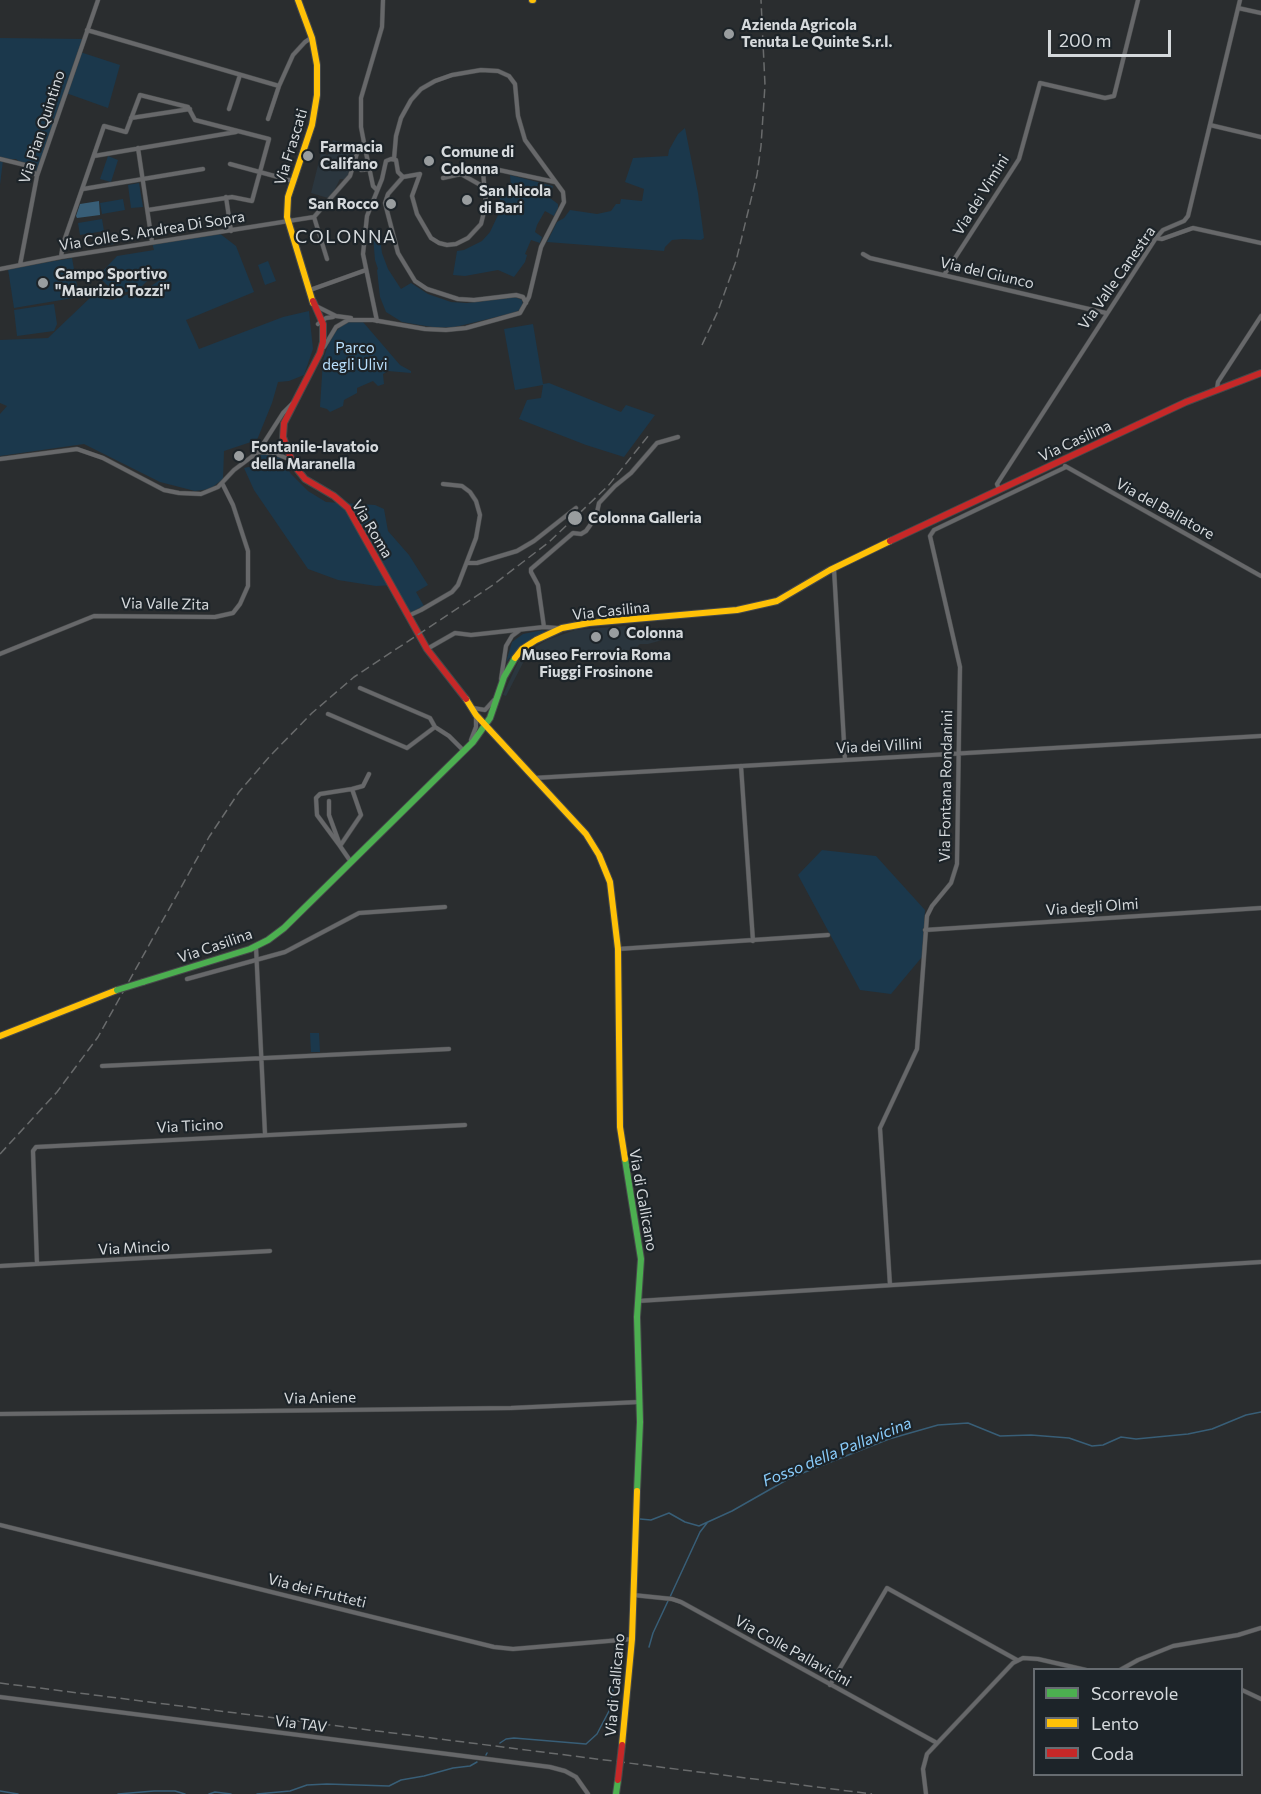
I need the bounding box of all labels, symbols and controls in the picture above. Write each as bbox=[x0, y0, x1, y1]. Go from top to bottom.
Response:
place label: Azienda Agricola Tenuta Le Quinte S.r.l. bbox=[741, 16, 892, 51]
scale bar bbox=[1051, 18, 1174, 56]
marker: Azienda Agricola Tenuta Le Quinte S.r.l. bbox=[722, 27, 736, 41]
text: 200 m bbox=[1059, 29, 1112, 51]
street label: Via Pian Quintino bbox=[15, 68, 69, 186]
street label: Via Frascati bbox=[271, 107, 311, 187]
place label: Farmacia Califano bbox=[320, 138, 383, 173]
place label: Comune di Colonna bbox=[441, 143, 514, 178]
marker: Farmacia Califano bbox=[301, 149, 315, 163]
street label: Via dei Vimini bbox=[949, 151, 1013, 239]
marker: Comune di Colonna bbox=[422, 154, 436, 168]
place label: San Nicola di Bari bbox=[479, 182, 551, 217]
marker: San Nicola di Bari bbox=[460, 193, 474, 207]
place label: San Rocco bbox=[308, 195, 379, 213]
marker: San Rocco bbox=[384, 197, 398, 211]
street label: Via Colle S. Andrea Di Sopra bbox=[58, 207, 246, 255]
street label: Via Valle Canestra bbox=[1075, 223, 1159, 333]
district label: COLONNA bbox=[295, 226, 397, 248]
street label: Via del Giunco bbox=[938, 253, 1036, 293]
place label: Campo Sportivo "Maurizio Tozzi" bbox=[55, 265, 170, 300]
marker: Campo Sportivo "Maurizio Tozzi" bbox=[36, 276, 50, 290]
park label: Parco degli Ulivi bbox=[322, 339, 388, 374]
street label: Via Casilina bbox=[1036, 416, 1114, 466]
place label: Fontanile-lavatoio della Maranella bbox=[251, 438, 379, 473]
marker: Fontanile-lavatoio della Maranella bbox=[232, 449, 246, 463]
street label: Via del Ballatore bbox=[1113, 475, 1217, 543]
street label: Via Roma bbox=[348, 497, 396, 561]
marker: Colonna Galleria bbox=[566, 509, 584, 527]
place label: Colonna Galleria bbox=[588, 509, 702, 527]
street label: Via Valle Zita bbox=[121, 594, 209, 614]
street label: Via Casilina bbox=[571, 598, 651, 624]
place label: Colonna bbox=[626, 624, 684, 642]
marker: Colonna bbox=[607, 626, 621, 640]
marker: Museo Ferrovia Roma Fiuggi Frosinone bbox=[589, 630, 603, 644]
place label: Museo Ferrovia Roma Fiuggi Frosinone bbox=[521, 646, 671, 681]
street label: Via Fontana Rondanini bbox=[936, 710, 956, 862]
street label: Via dei Villini bbox=[835, 735, 923, 757]
street label: Via degli Olmi bbox=[1045, 895, 1139, 919]
street label: Via Casilina bbox=[175, 925, 255, 967]
street label: Via Ticino bbox=[156, 1115, 224, 1137]
street label: Via di Gallicano bbox=[625, 1148, 661, 1252]
street label: Via Mincio bbox=[98, 1237, 170, 1259]
street label: Via Aniene bbox=[284, 1388, 356, 1408]
water label: Fosso della Pallavicina bbox=[760, 1413, 914, 1491]
street label: Via dei Frutteti bbox=[266, 1570, 368, 1612]
street label: Via Colle Pallavicini bbox=[732, 1612, 854, 1690]
street label: Via di Gallicano bbox=[602, 1633, 628, 1737]
legend bbox=[1033, 1668, 1243, 1776]
text: Scorrevole bbox=[1091, 1682, 1178, 1704]
street label: Via TAV bbox=[274, 1712, 328, 1736]
text: Lento bbox=[1091, 1712, 1139, 1734]
text: Coda bbox=[1091, 1742, 1134, 1764]

